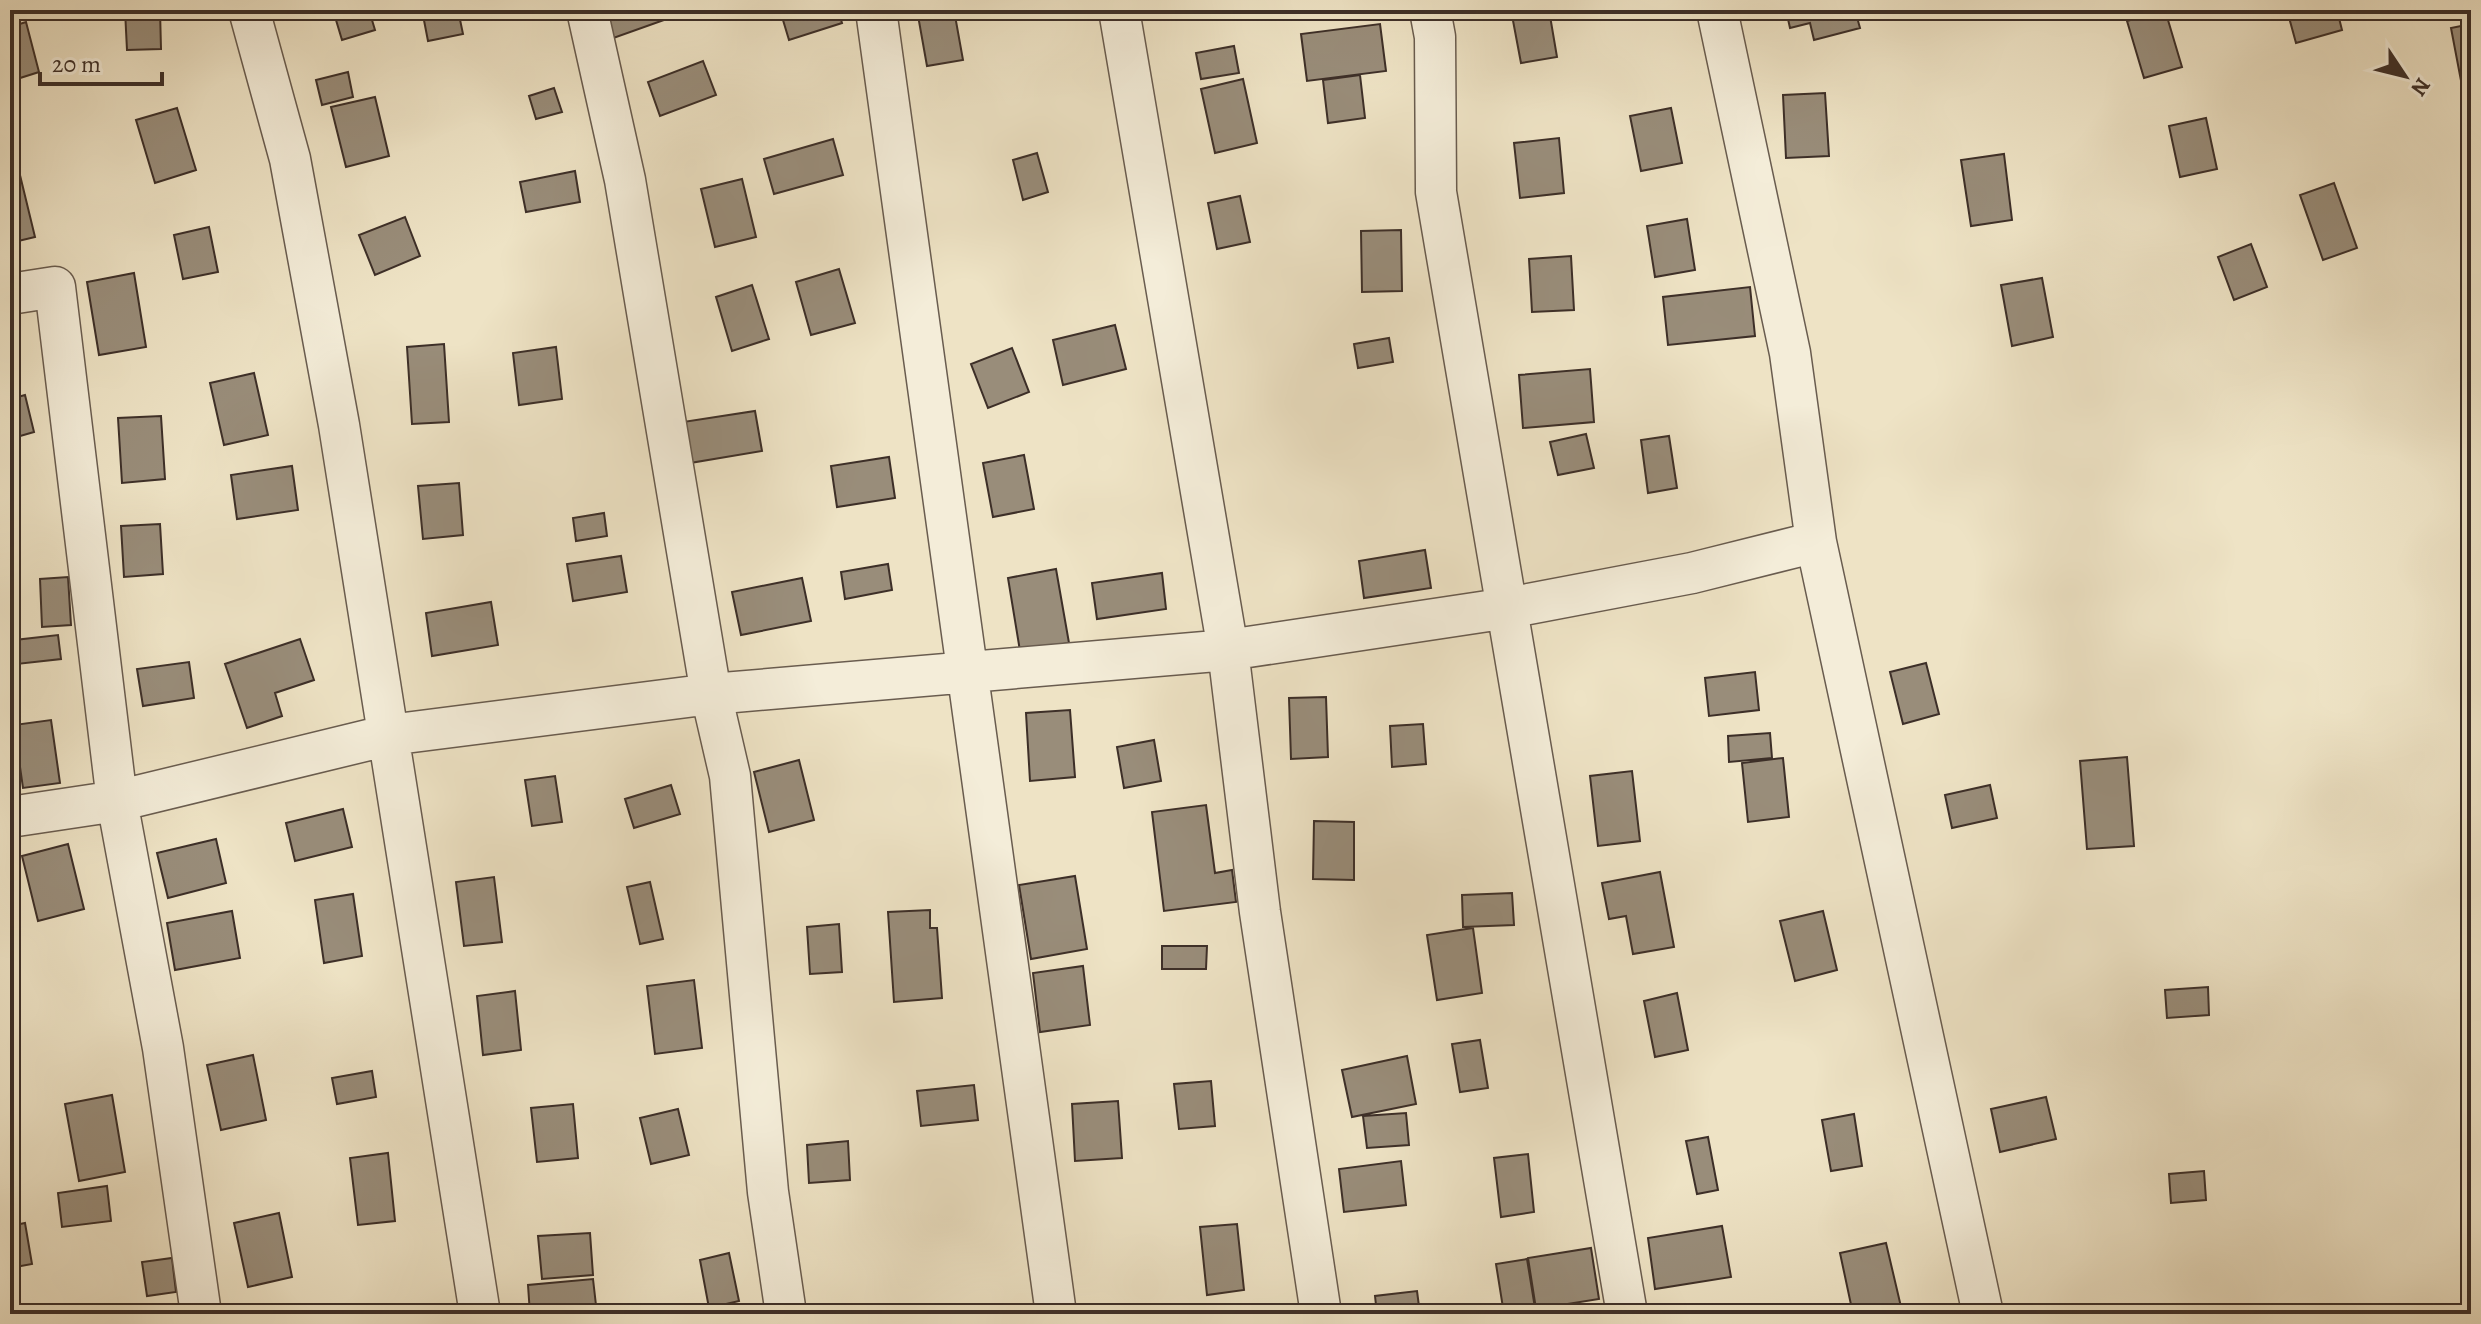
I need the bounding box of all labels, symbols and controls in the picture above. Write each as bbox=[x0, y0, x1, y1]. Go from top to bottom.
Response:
scale bar bbox=[40, 36, 162, 86]
north arrow bbox=[2365, 36, 2445, 116]
text: 20 m bbox=[52, 48, 101, 80]
text: N bbox=[2404, 72, 2437, 102]

